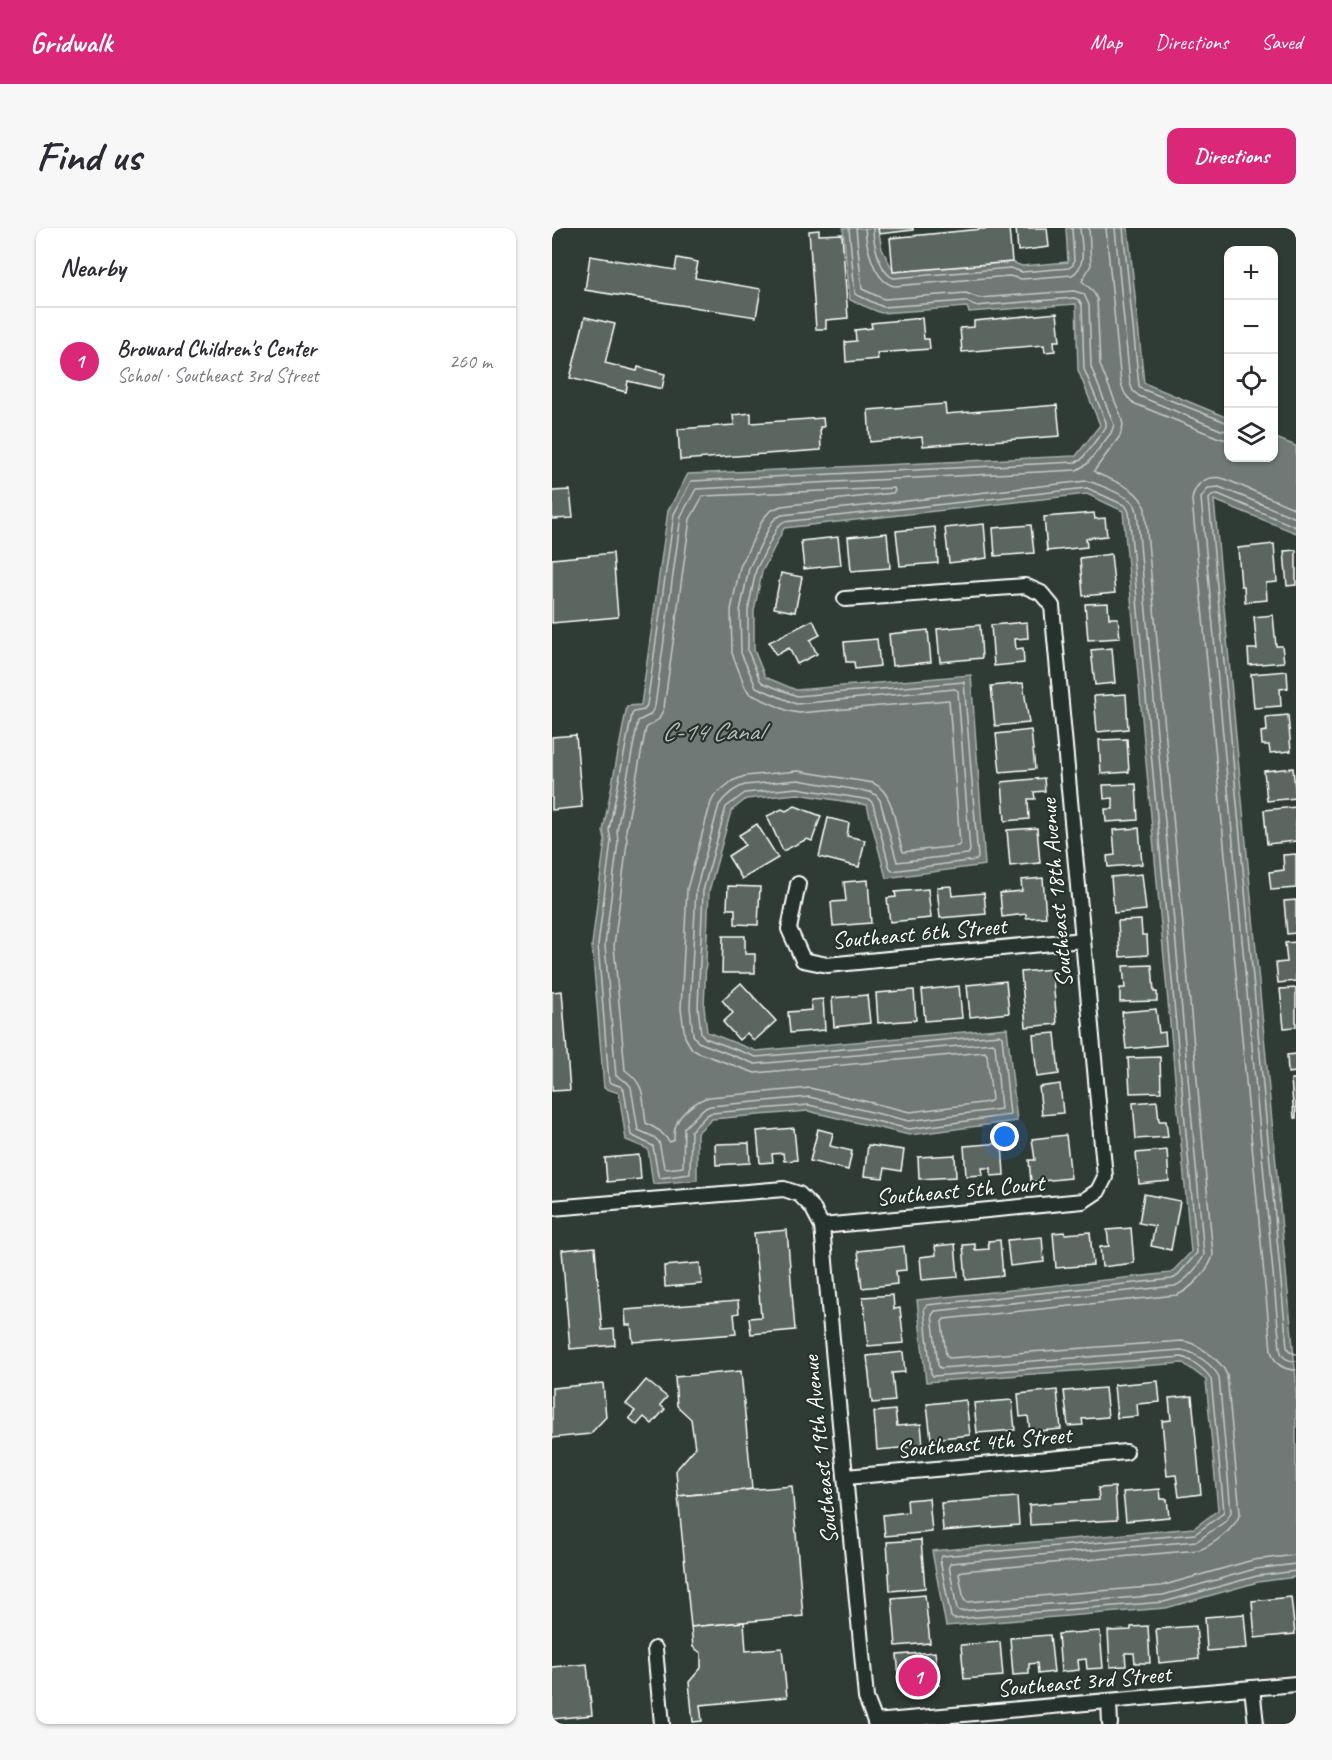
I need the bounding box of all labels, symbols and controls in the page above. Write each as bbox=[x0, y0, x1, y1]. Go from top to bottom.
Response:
text: Gridwalk bbox=[30, 25, 112, 60]
text: Map bbox=[1090, 29, 1122, 55]
text: Directions bbox=[1155, 29, 1228, 55]
text: Saved bbox=[1261, 29, 1302, 55]
button: Directions bbox=[1167, 128, 1296, 184]
text: Find us bbox=[36, 130, 141, 183]
map controls bbox=[1224, 246, 1278, 462]
button: + bbox=[1224, 246, 1278, 300]
text: Nearby bbox=[60, 251, 125, 284]
button: − bbox=[1224, 300, 1278, 354]
text: Broward Children's Center bbox=[117, 335, 316, 363]
text: 1 bbox=[75, 349, 84, 374]
text: 260 m bbox=[449, 349, 492, 374]
button: locate bbox=[1224, 354, 1278, 408]
text: School · Southeast 3rd Street bbox=[117, 363, 319, 388]
button: layers bbox=[1224, 408, 1278, 462]
water label: C-14 Canal bbox=[662, 715, 771, 748]
street label: Southeast 18th Avenue bbox=[1033, 795, 1079, 989]
street label: Southeast 6th Street bbox=[830, 910, 1010, 956]
your location bbox=[990, 1122, 1019, 1151]
street label: Southeast 5th Court bbox=[875, 1168, 1047, 1212]
street label: Southeast 19th Avenue bbox=[795, 1352, 845, 1546]
street label: Southeast 4th Street bbox=[895, 1419, 1075, 1465]
pin: 1 bbox=[898, 1654, 938, 1700]
street label: Southeast 3rd Street bbox=[996, 1658, 1174, 1704]

